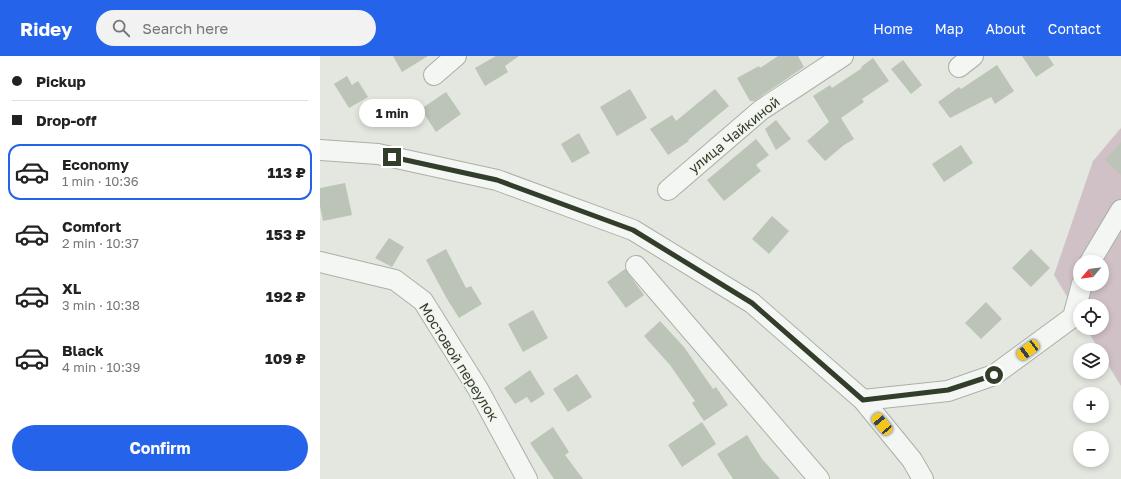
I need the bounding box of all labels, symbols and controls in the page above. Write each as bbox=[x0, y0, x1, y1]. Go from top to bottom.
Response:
search box bbox=[96, 10, 376, 46]
text: Ridey bbox=[20, 17, 72, 40]
icon: search bbox=[110, 17, 132, 39]
text: Search here bbox=[142, 19, 228, 37]
text: Home bbox=[873, 20, 913, 37]
text: Map bbox=[935, 20, 963, 37]
text: About bbox=[985, 20, 1026, 37]
text: Contact bbox=[1048, 20, 1101, 37]
text: Pickup bbox=[36, 72, 86, 90]
street label: улица Чайкиной bbox=[685, 93, 783, 177]
callout: 1 min bbox=[359, 99, 425, 127]
text: 1 min bbox=[376, 105, 408, 121]
text: Drop-off bbox=[36, 111, 96, 129]
route end bbox=[383, 148, 401, 166]
icon: car bbox=[14, 154, 50, 190]
text: Economy bbox=[62, 155, 129, 173]
text: 113 ₽ bbox=[268, 163, 306, 181]
text: 1 min · 10:36 bbox=[62, 173, 139, 189]
icon: car bbox=[14, 216, 50, 252]
text: Comfort bbox=[62, 217, 121, 235]
text: 153 ₽ bbox=[266, 225, 306, 243]
text: 2 min · 10:37 bbox=[62, 235, 139, 251]
north arrow bbox=[1073, 255, 1109, 291]
map controls bbox=[1073, 255, 1109, 467]
icon: car bbox=[14, 278, 50, 314]
text: XL bbox=[62, 279, 81, 297]
text: 192 ₽ bbox=[266, 287, 306, 305]
text: 3 min · 10:38 bbox=[62, 297, 140, 313]
street label: Мостовой переулок bbox=[416, 299, 503, 424]
button: locate bbox=[1073, 299, 1109, 335]
car bbox=[1015, 338, 1041, 362]
icon: car bbox=[14, 340, 50, 376]
text: Black bbox=[62, 341, 104, 359]
button: layers bbox=[1073, 343, 1109, 379]
text: 109 ₽ bbox=[265, 349, 306, 367]
text: 4 min · 10:39 bbox=[62, 359, 140, 375]
route start bbox=[985, 366, 1003, 384]
button: + bbox=[1073, 387, 1109, 423]
car bbox=[870, 411, 894, 437]
button: Confirm bbox=[12, 425, 308, 471]
button: − bbox=[1073, 431, 1109, 467]

